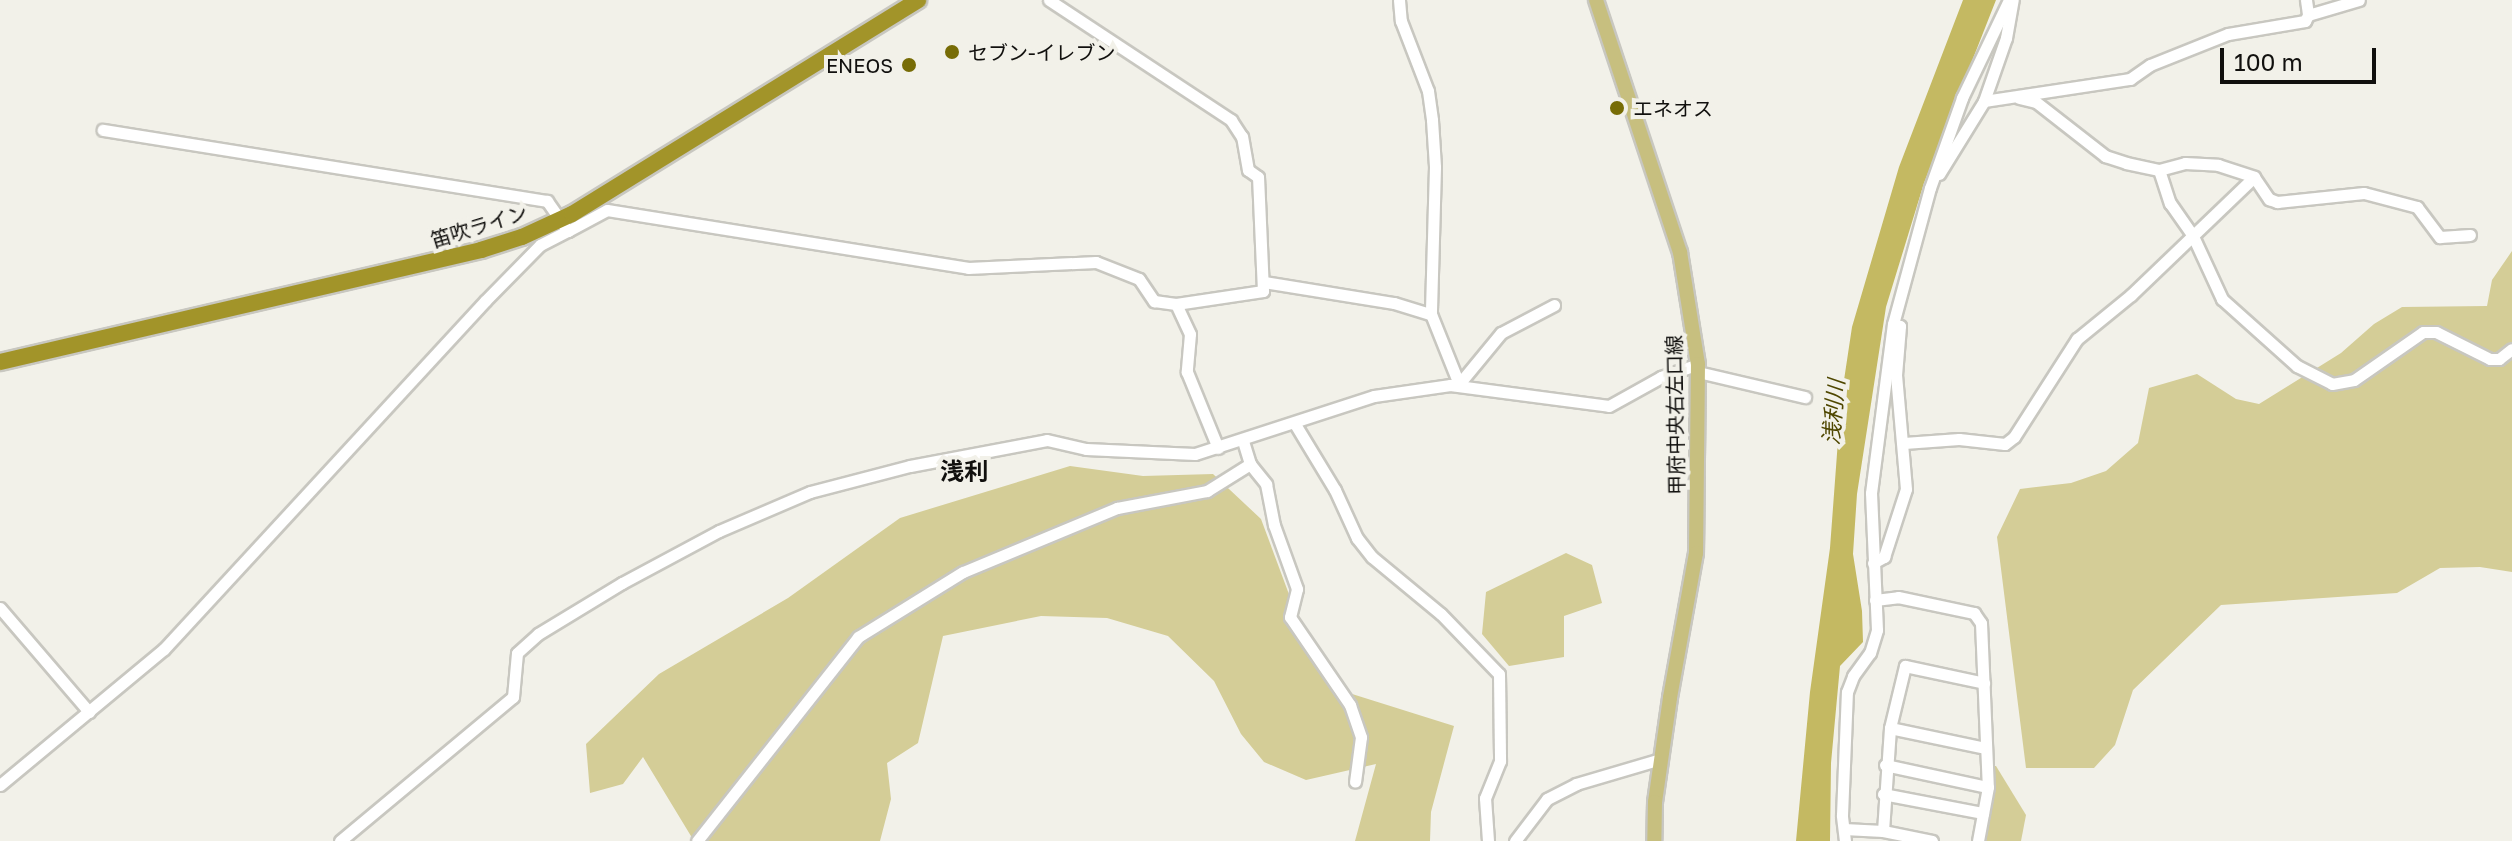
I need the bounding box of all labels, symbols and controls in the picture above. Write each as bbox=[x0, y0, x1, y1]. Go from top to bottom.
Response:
scale bar bbox=[2224, 32, 2380, 82]
place label: セブン-イレブン bbox=[968, 40, 1116, 64]
marker: セブン-イレブン bbox=[943, 43, 961, 61]
text: 100 m bbox=[2234, 47, 2303, 76]
place label: ENEOS bbox=[826, 53, 893, 77]
marker: ENEOS bbox=[900, 56, 918, 74]
place label: エネオス bbox=[1633, 96, 1713, 120]
marker: エネオス bbox=[1608, 99, 1626, 117]
street label: 笛吹ライン bbox=[428, 200, 530, 252]
street label: 甲府中央右左口線 bbox=[1662, 335, 1688, 495]
water label: 浅利川 bbox=[1817, 378, 1849, 446]
district label: 浅利 bbox=[940, 457, 988, 485]

